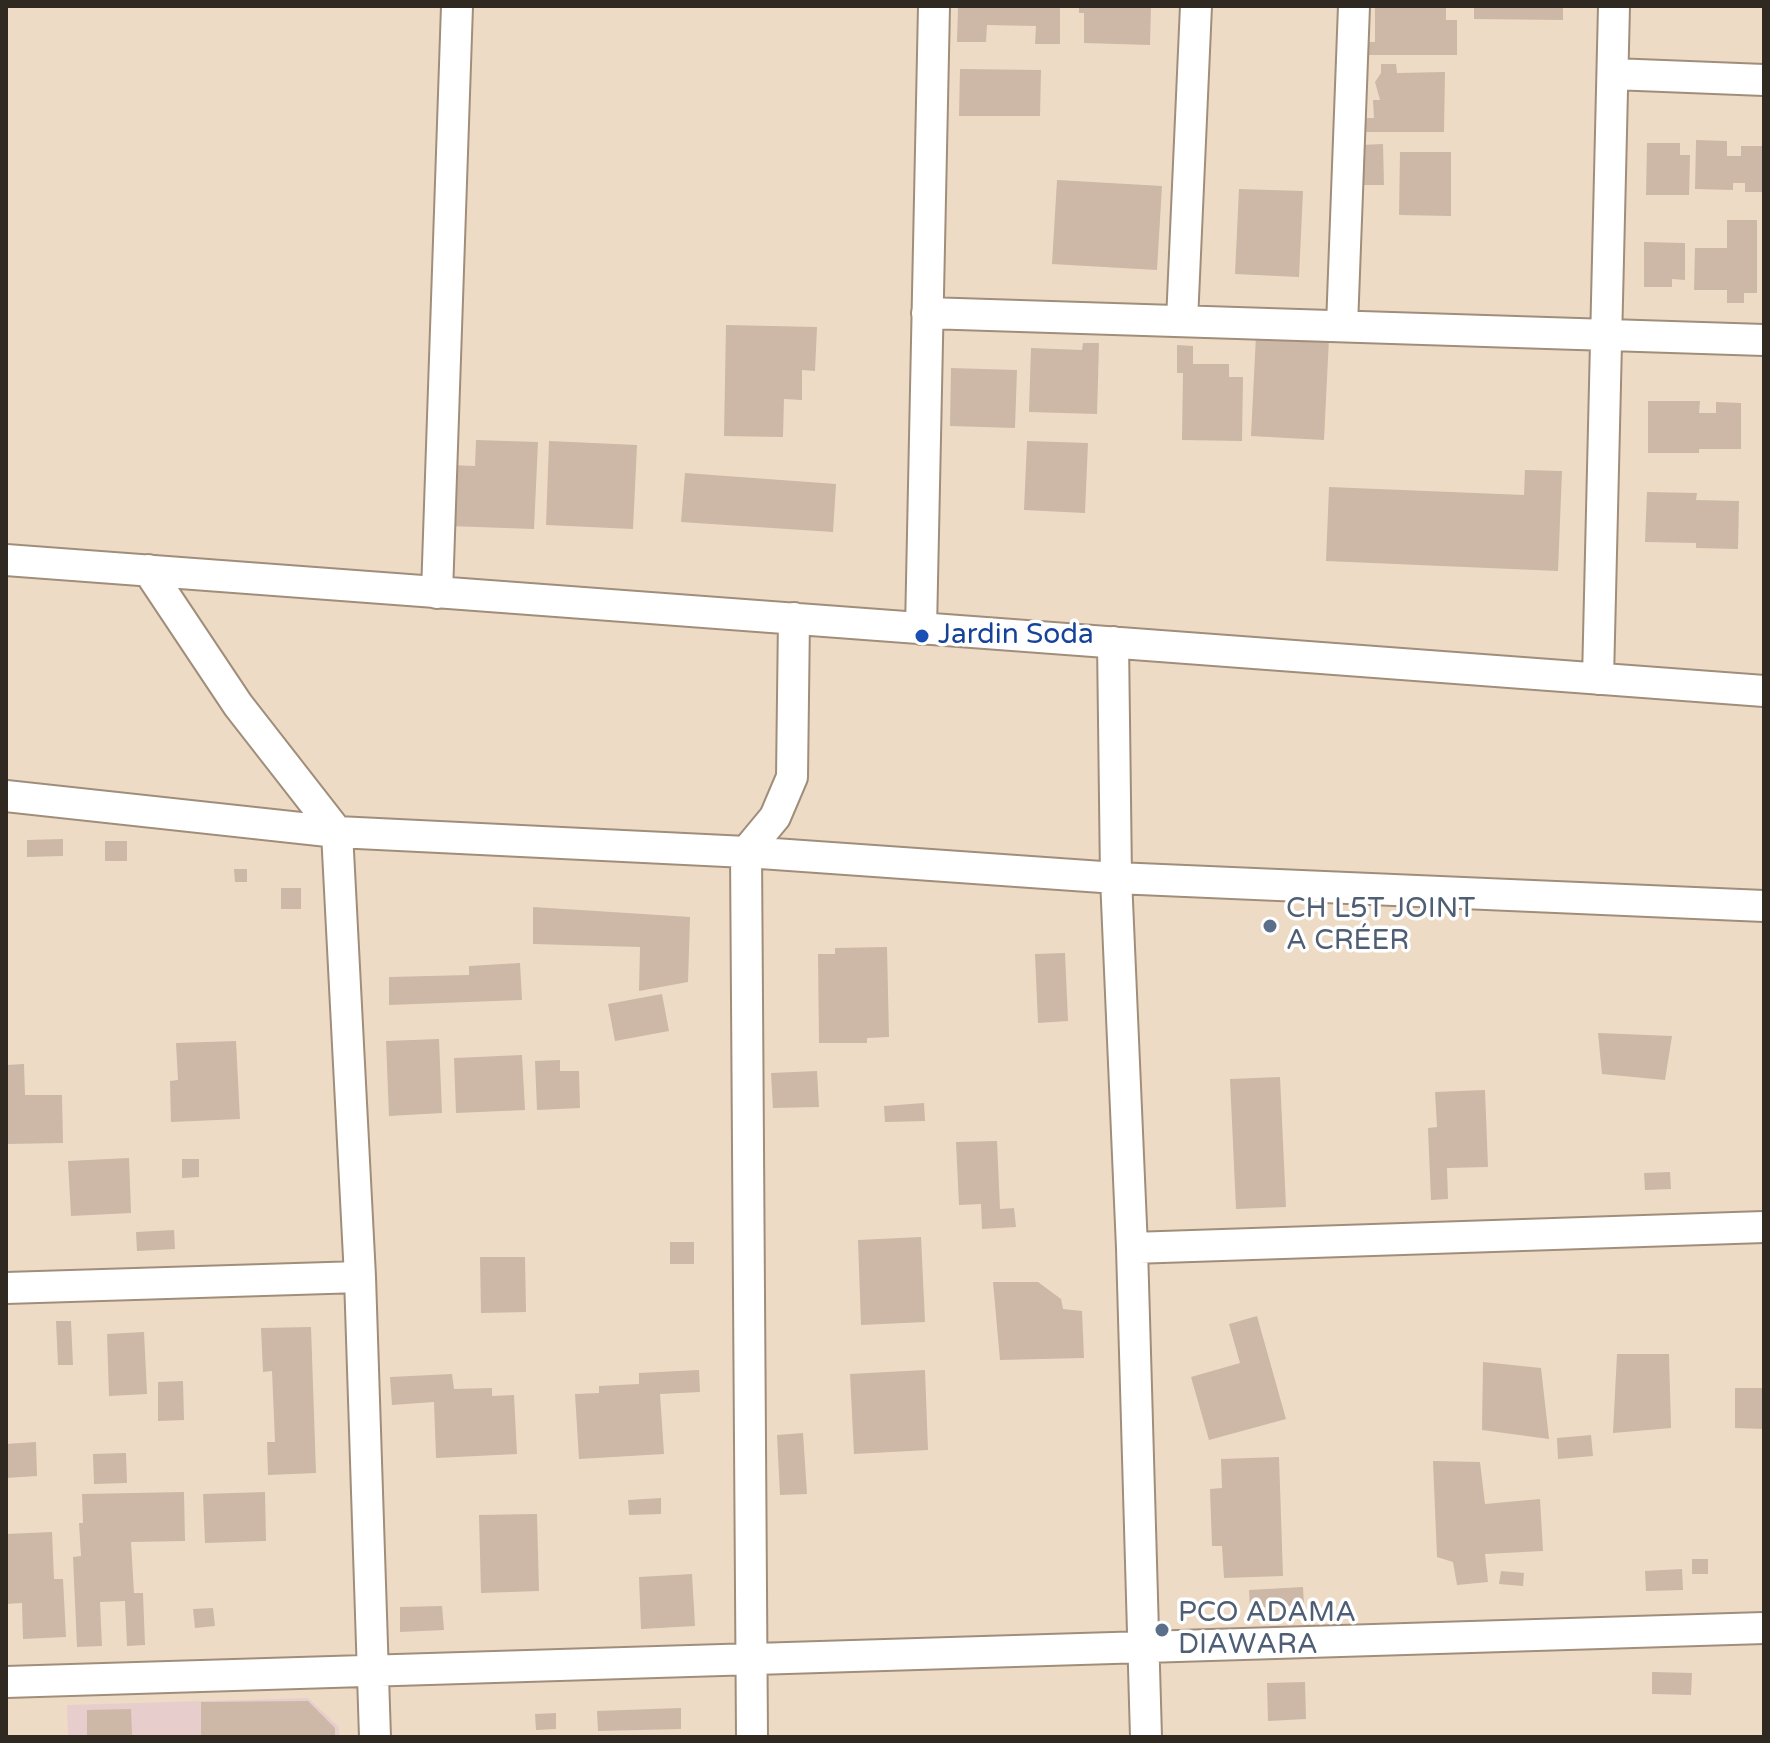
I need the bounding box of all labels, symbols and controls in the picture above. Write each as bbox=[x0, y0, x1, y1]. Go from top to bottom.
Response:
place label: Jardin Soda bbox=[938, 619, 1094, 653]
marker: Jardin Soda bbox=[913, 627, 931, 645]
place label: CH L5T JOINT A CRÉER bbox=[1286, 893, 1475, 959]
marker: CH L5T JOINT A CRÉER bbox=[1261, 917, 1279, 935]
place label: PCO ADAMA DIAWARA bbox=[1178, 1597, 1356, 1663]
marker: PCO ADAMA DIAWARA bbox=[1153, 1621, 1171, 1639]

